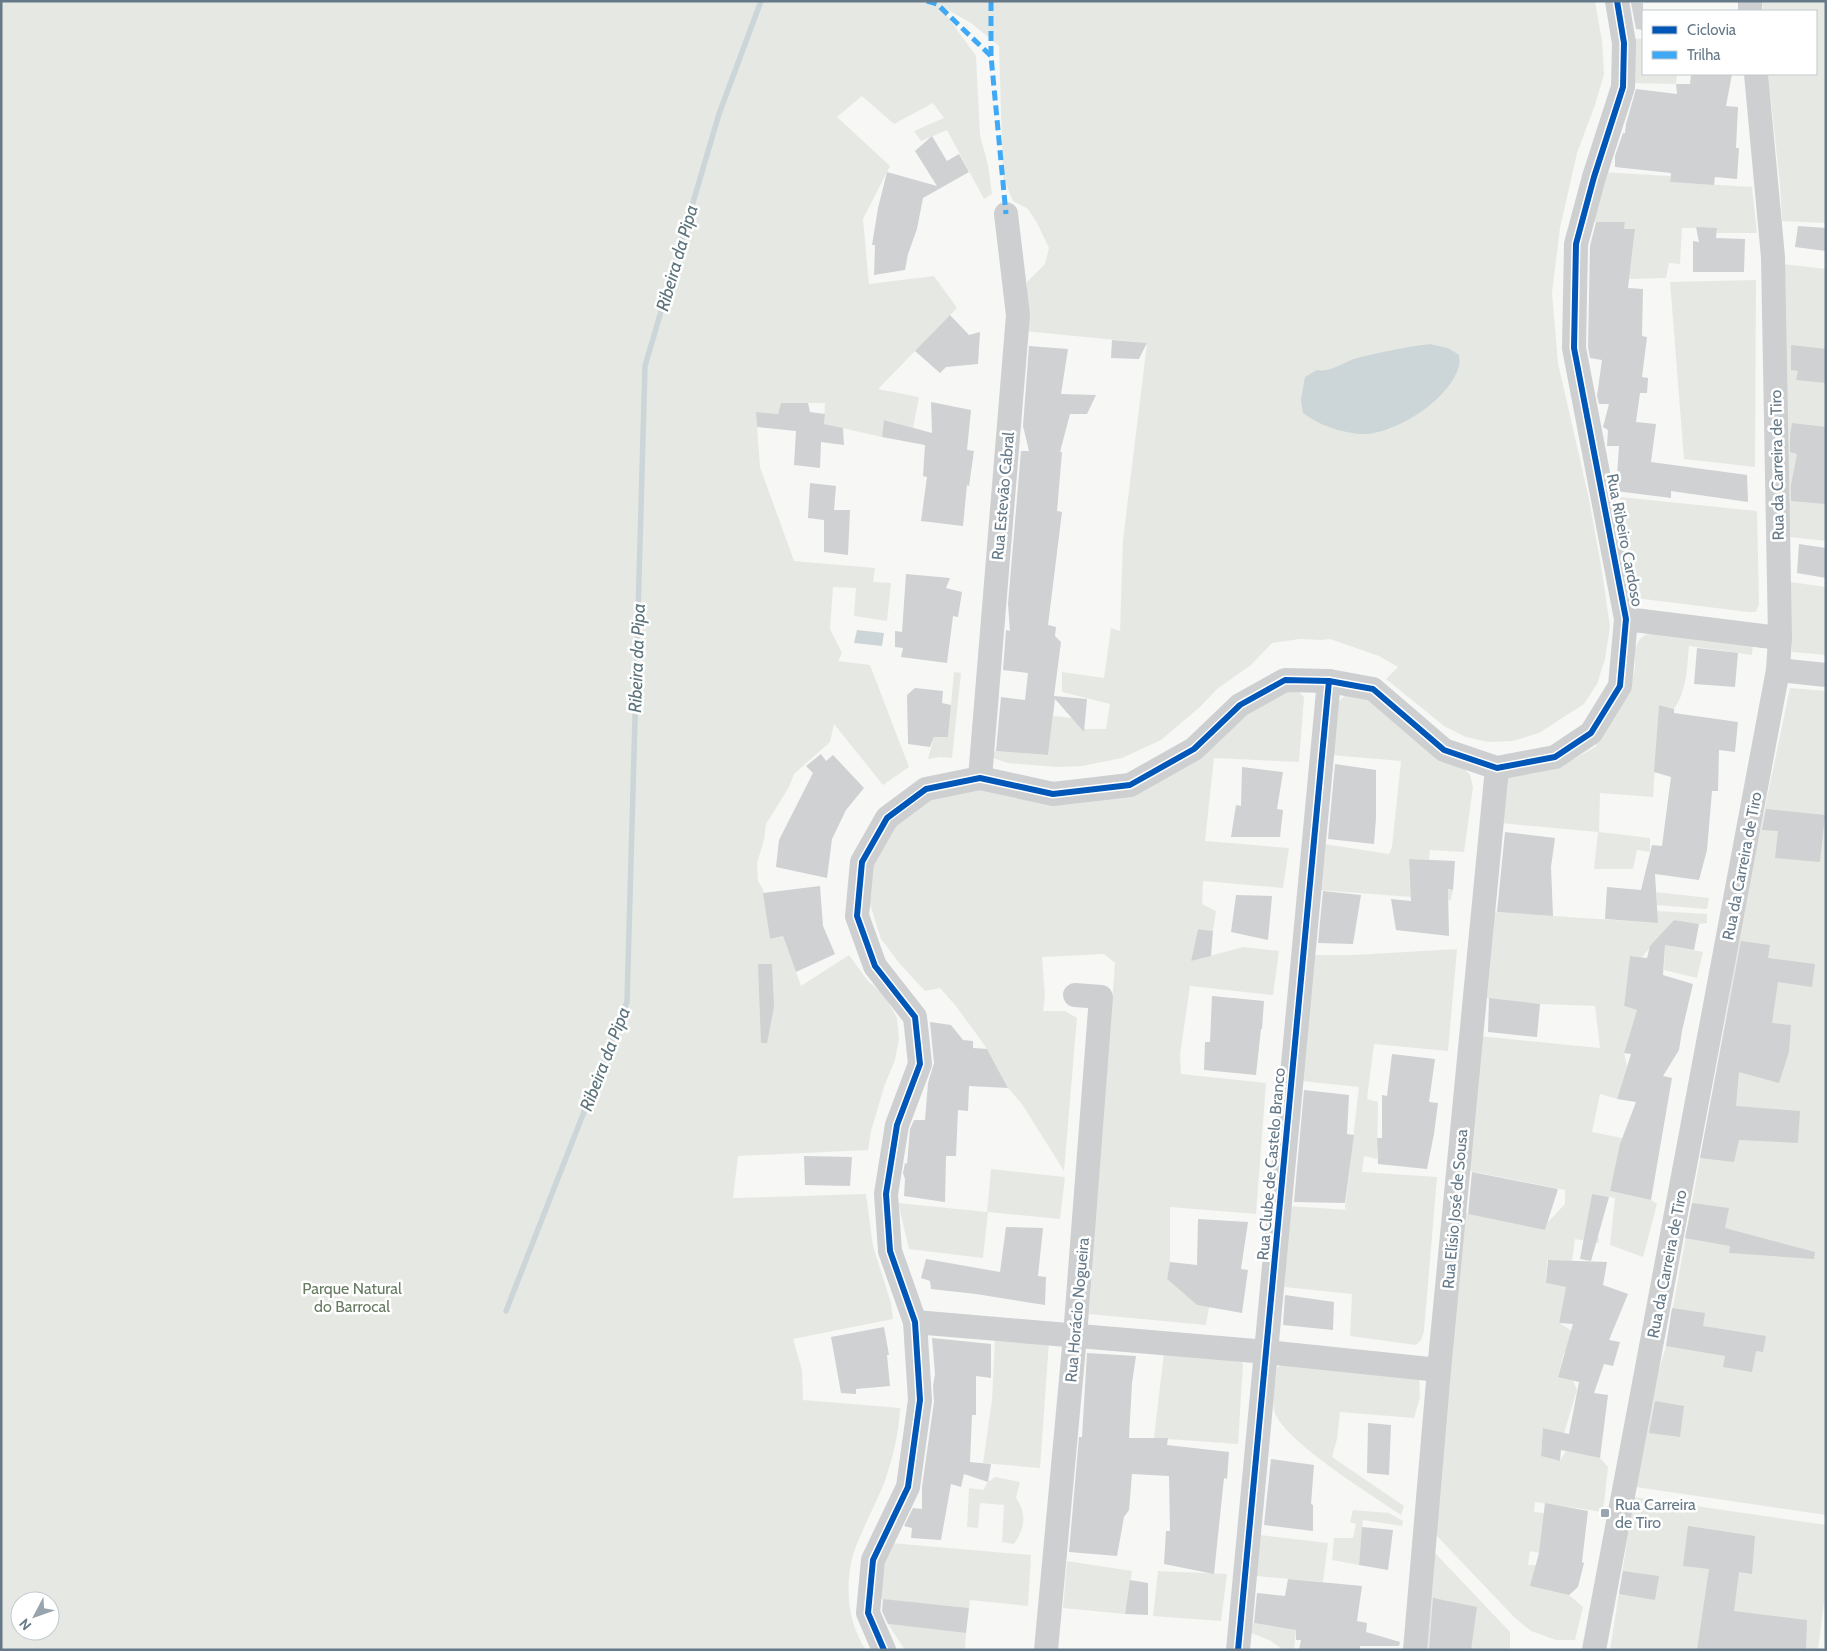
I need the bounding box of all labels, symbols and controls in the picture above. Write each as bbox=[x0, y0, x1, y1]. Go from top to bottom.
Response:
legend bbox=[1642, 10, 1817, 75]
text: Ciclovia bbox=[1687, 21, 1737, 39]
text: Trilha bbox=[1687, 46, 1721, 64]
water label: Ribeira da Pipa bbox=[651, 202, 703, 314]
street label: Rua da Carreira de Tiro bbox=[1766, 389, 1788, 540]
street label: Rua Estevão Cabral bbox=[988, 431, 1018, 561]
street label: Rua Ribeiro Cardoso bbox=[1603, 472, 1647, 608]
water label: Ribeira da Pipa bbox=[624, 603, 650, 713]
street label: Rua da Carreira de Tiro bbox=[1718, 790, 1766, 942]
water label: Ribeira da Pipa bbox=[575, 1004, 635, 1114]
street label: Rua Clube de Castelo Branco bbox=[1253, 1067, 1289, 1261]
street label: Rua Elísio José de Sousa bbox=[1439, 1128, 1471, 1290]
street label: Rua da Carreira de Tiro bbox=[1643, 1188, 1691, 1340]
street label: Rua Horácio Nogueira bbox=[1061, 1237, 1093, 1383]
park label: Parque Natural do Barrocal bbox=[302, 1279, 402, 1316]
place label: Rua Carreira de Tiro bbox=[1615, 1495, 1696, 1532]
marker: Rua Carreira de Tiro bbox=[1599, 1507, 1611, 1519]
north arrow bbox=[10, 1591, 60, 1641]
text: N bbox=[15, 1615, 35, 1634]

